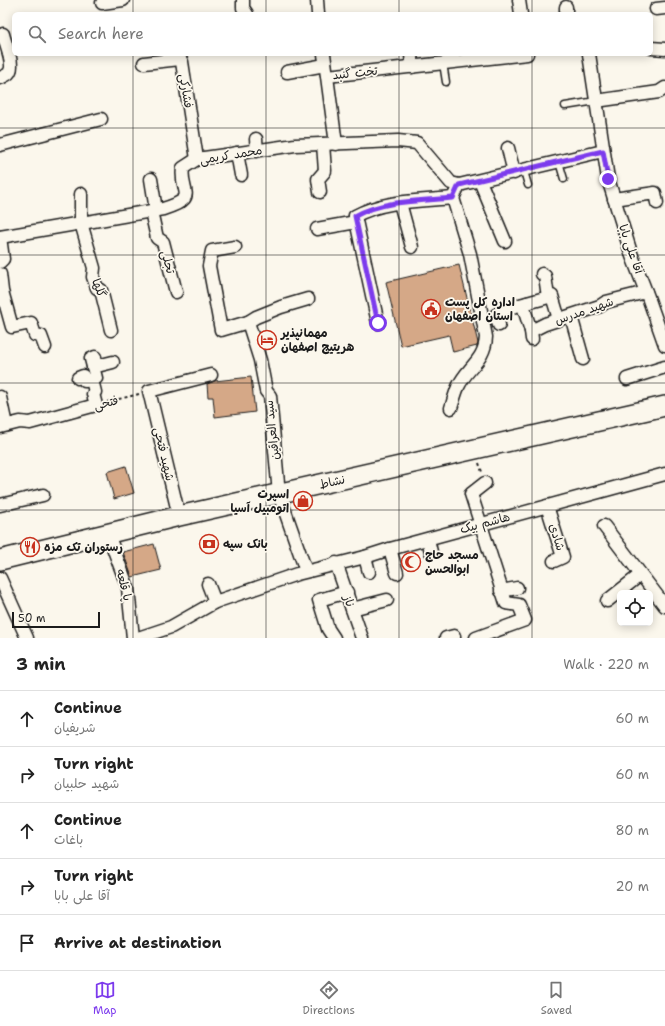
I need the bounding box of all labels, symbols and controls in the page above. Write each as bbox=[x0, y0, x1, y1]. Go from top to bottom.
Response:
search box bbox=[12, 12, 653, 56]
icon: search bbox=[26, 23, 48, 45]
text: Search here bbox=[58, 24, 144, 44]
street label: تخت گنبد bbox=[332, 63, 379, 83]
street label: فشارکی bbox=[175, 73, 197, 109]
street label: محمد کریمی bbox=[199, 142, 263, 168]
route end bbox=[599, 170, 617, 188]
street label: آقا علی بابا bbox=[615, 222, 647, 277]
street label: تجلی bbox=[157, 249, 179, 276]
street label: گلها bbox=[88, 276, 110, 300]
street label: شهید مدرس bbox=[552, 293, 616, 329]
place label: اداره کل پست استان اصفهان bbox=[445, 294, 515, 324]
public building icon: اداره کل پست استان اصفهان bbox=[420, 298, 442, 320]
route start bbox=[369, 314, 387, 332]
place label: مهمانپذیر هریتیج اصفهان bbox=[280, 325, 354, 355]
hotel icon: مهمانپذیر هریتیج اصفهان bbox=[256, 329, 278, 351]
street label: فتحی bbox=[92, 392, 120, 414]
street label: سید العراقین bbox=[261, 399, 283, 461]
street label: شهید فتحی bbox=[150, 425, 178, 483]
street label: نشاط bbox=[317, 471, 347, 493]
place label: اسپرت اتومبیل آسیا bbox=[231, 486, 289, 516]
shop icon: اسپرت اتومبیل آسیا bbox=[292, 490, 314, 512]
street label: هاشم بیک bbox=[458, 509, 512, 538]
street label: شادی bbox=[545, 522, 569, 552]
bank icon: بانک سپه bbox=[198, 533, 220, 555]
restaurant icon: رستوران تک مزه bbox=[19, 536, 41, 558]
place label: بانک سپه bbox=[223, 536, 268, 552]
place label: رستوران تک مزه bbox=[44, 539, 123, 555]
place label: مسجد حاج ابوالحسن bbox=[425, 547, 479, 577]
mosque icon: مسجد حاج ابوالحسن bbox=[400, 551, 422, 573]
street label: پا قلعه bbox=[112, 567, 136, 603]
map controls bbox=[617, 590, 653, 626]
button: locate bbox=[617, 590, 653, 626]
street label: ناز bbox=[339, 592, 358, 609]
scale bar bbox=[12, 610, 100, 629]
text: 50 m bbox=[18, 611, 46, 626]
text: 3 min bbox=[16, 653, 66, 675]
text: Walk · 220 m bbox=[563, 656, 649, 673]
text: Continue bbox=[54, 698, 122, 718]
icon: ahead bbox=[16, 708, 38, 730]
text: 60 m bbox=[616, 710, 649, 727]
text: شریفیان bbox=[54, 719, 96, 736]
text: Turn right bbox=[54, 754, 134, 774]
icon: right bbox=[16, 764, 38, 786]
text: 60 m bbox=[616, 766, 649, 783]
text: شهید حلبیان bbox=[54, 775, 119, 792]
text: Continue bbox=[54, 810, 122, 830]
icon: ahead bbox=[16, 820, 38, 842]
text: 80 m bbox=[615, 822, 649, 839]
text: باغات bbox=[54, 831, 83, 848]
text: Turn right bbox=[54, 866, 134, 886]
icon: right bbox=[16, 876, 38, 898]
text: 20 m bbox=[616, 878, 649, 895]
text: آقا علی بابا bbox=[54, 887, 110, 904]
icon: arrive bbox=[16, 932, 38, 954]
text: Arrive at destination bbox=[54, 933, 222, 953]
tab: Map bbox=[93, 979, 117, 1018]
tab: Directions bbox=[302, 979, 355, 1018]
tab: Saved bbox=[541, 979, 572, 1018]

